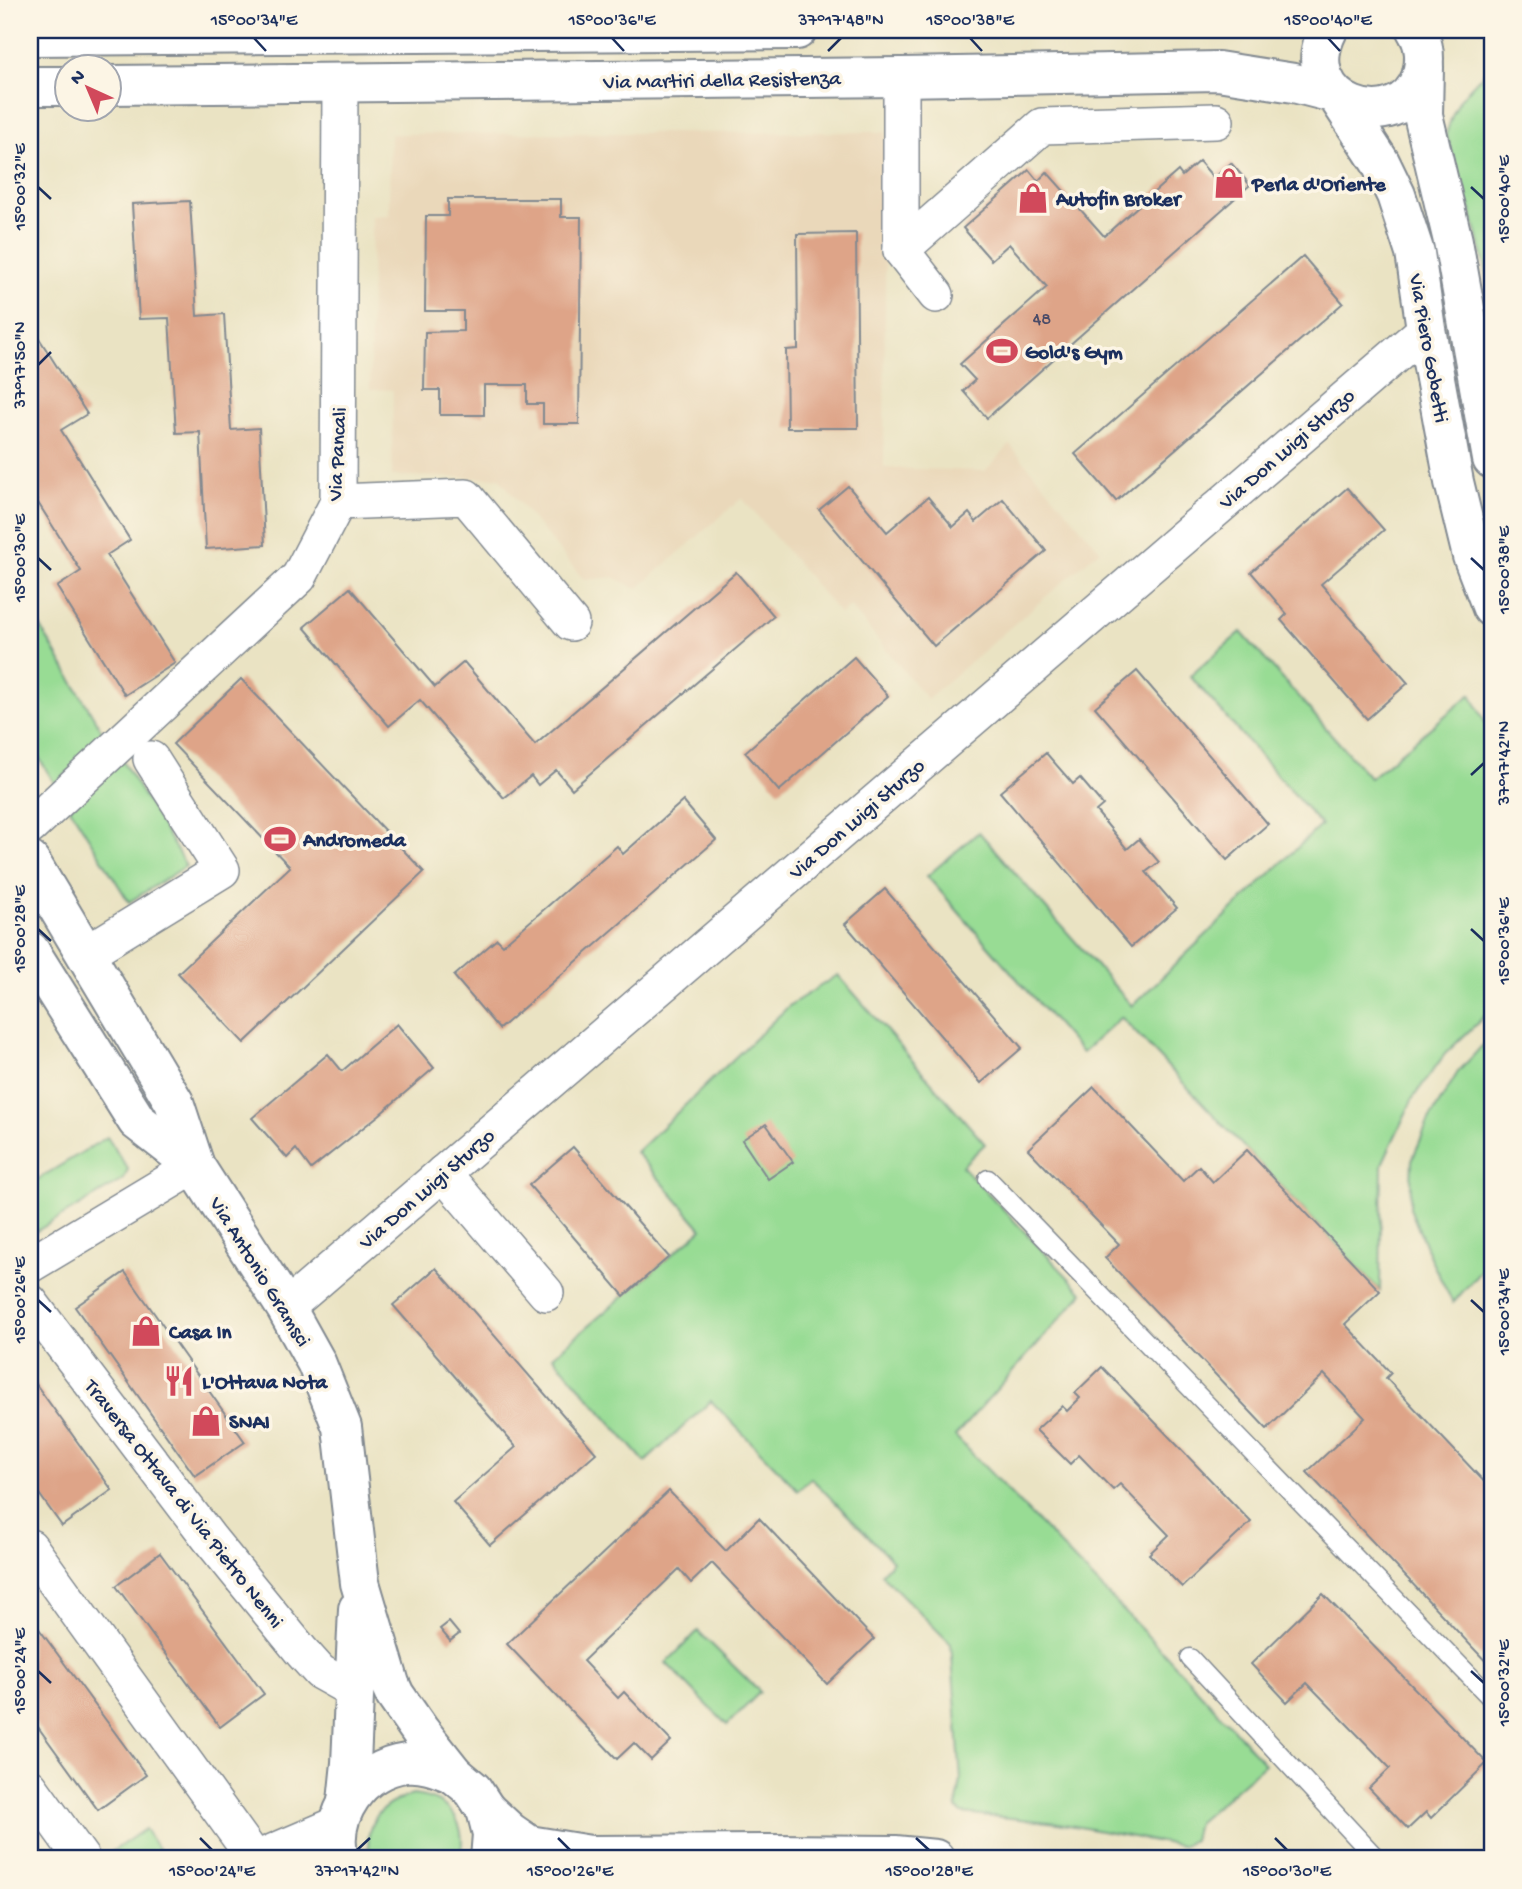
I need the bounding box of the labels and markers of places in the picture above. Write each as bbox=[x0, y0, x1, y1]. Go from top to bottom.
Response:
shop icon: Perla d'Oriente bbox=[1212, 166, 1246, 200]
place label: Perla d'Oriente bbox=[1251, 174, 1387, 199]
shop icon: Autofin Broker bbox=[1016, 181, 1050, 215]
place label: Autofin Broker bbox=[1055, 189, 1183, 214]
sports icon: Gold's Gym bbox=[985, 334, 1019, 368]
place label: Gold's Gym bbox=[1025, 342, 1123, 367]
sports icon: Andromeda bbox=[263, 822, 297, 856]
place label: Andromeda bbox=[302, 830, 407, 855]
shop icon: Casa In bbox=[129, 1314, 163, 1348]
place label: Casa In bbox=[168, 1322, 232, 1347]
restaurant icon: L'Ottava Nota bbox=[162, 1364, 196, 1398]
place label: L'Ottava Nota bbox=[202, 1372, 329, 1397]
shop icon: SNAI bbox=[189, 1404, 223, 1438]
place label: SNAI bbox=[229, 1412, 270, 1437]

